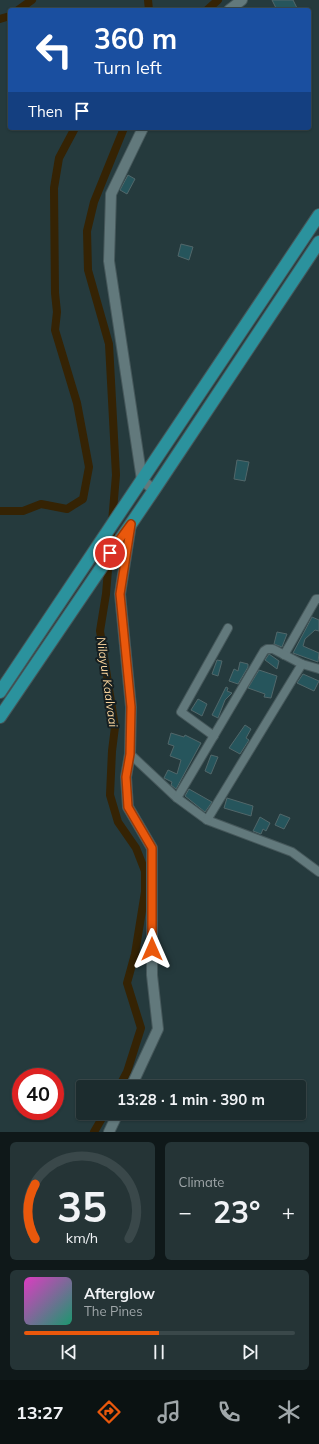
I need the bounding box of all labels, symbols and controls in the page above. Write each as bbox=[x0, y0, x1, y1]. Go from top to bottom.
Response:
text: 360 m bbox=[94, 21, 177, 56]
icon: left bbox=[28, 24, 80, 76]
text: Turn left bbox=[94, 56, 162, 79]
icon: arrive bbox=[71, 100, 93, 122]
text: Then bbox=[28, 102, 63, 121]
pin bbox=[93, 536, 127, 570]
icon: arrive bbox=[99, 542, 121, 564]
water label: Nilayur Kaalvaai bbox=[94, 636, 121, 728]
position arrow bbox=[131, 928, 173, 970]
speed limit sign: 40 bbox=[12, 1068, 64, 1120]
text: 13:28 · 1 min · 390 m bbox=[117, 1090, 265, 1109]
text: Climate bbox=[179, 1174, 224, 1190]
text: 35 bbox=[57, 1180, 107, 1232]
text: 23° bbox=[213, 1193, 260, 1231]
text: − bbox=[179, 1198, 192, 1226]
text: + bbox=[282, 1198, 295, 1226]
text: km/h bbox=[66, 1229, 98, 1247]
text: Afterglow bbox=[84, 1284, 155, 1303]
text: The Pines bbox=[84, 1303, 143, 1319]
icon: previous bbox=[58, 1341, 80, 1363]
icon: pause bbox=[148, 1341, 170, 1363]
icon: next bbox=[239, 1341, 261, 1363]
icon: directions bbox=[95, 1398, 123, 1426]
icon: music bbox=[155, 1398, 183, 1426]
icon: phone bbox=[215, 1398, 243, 1426]
icon: climate bbox=[275, 1398, 303, 1426]
text: 13:27 bbox=[16, 1401, 64, 1424]

